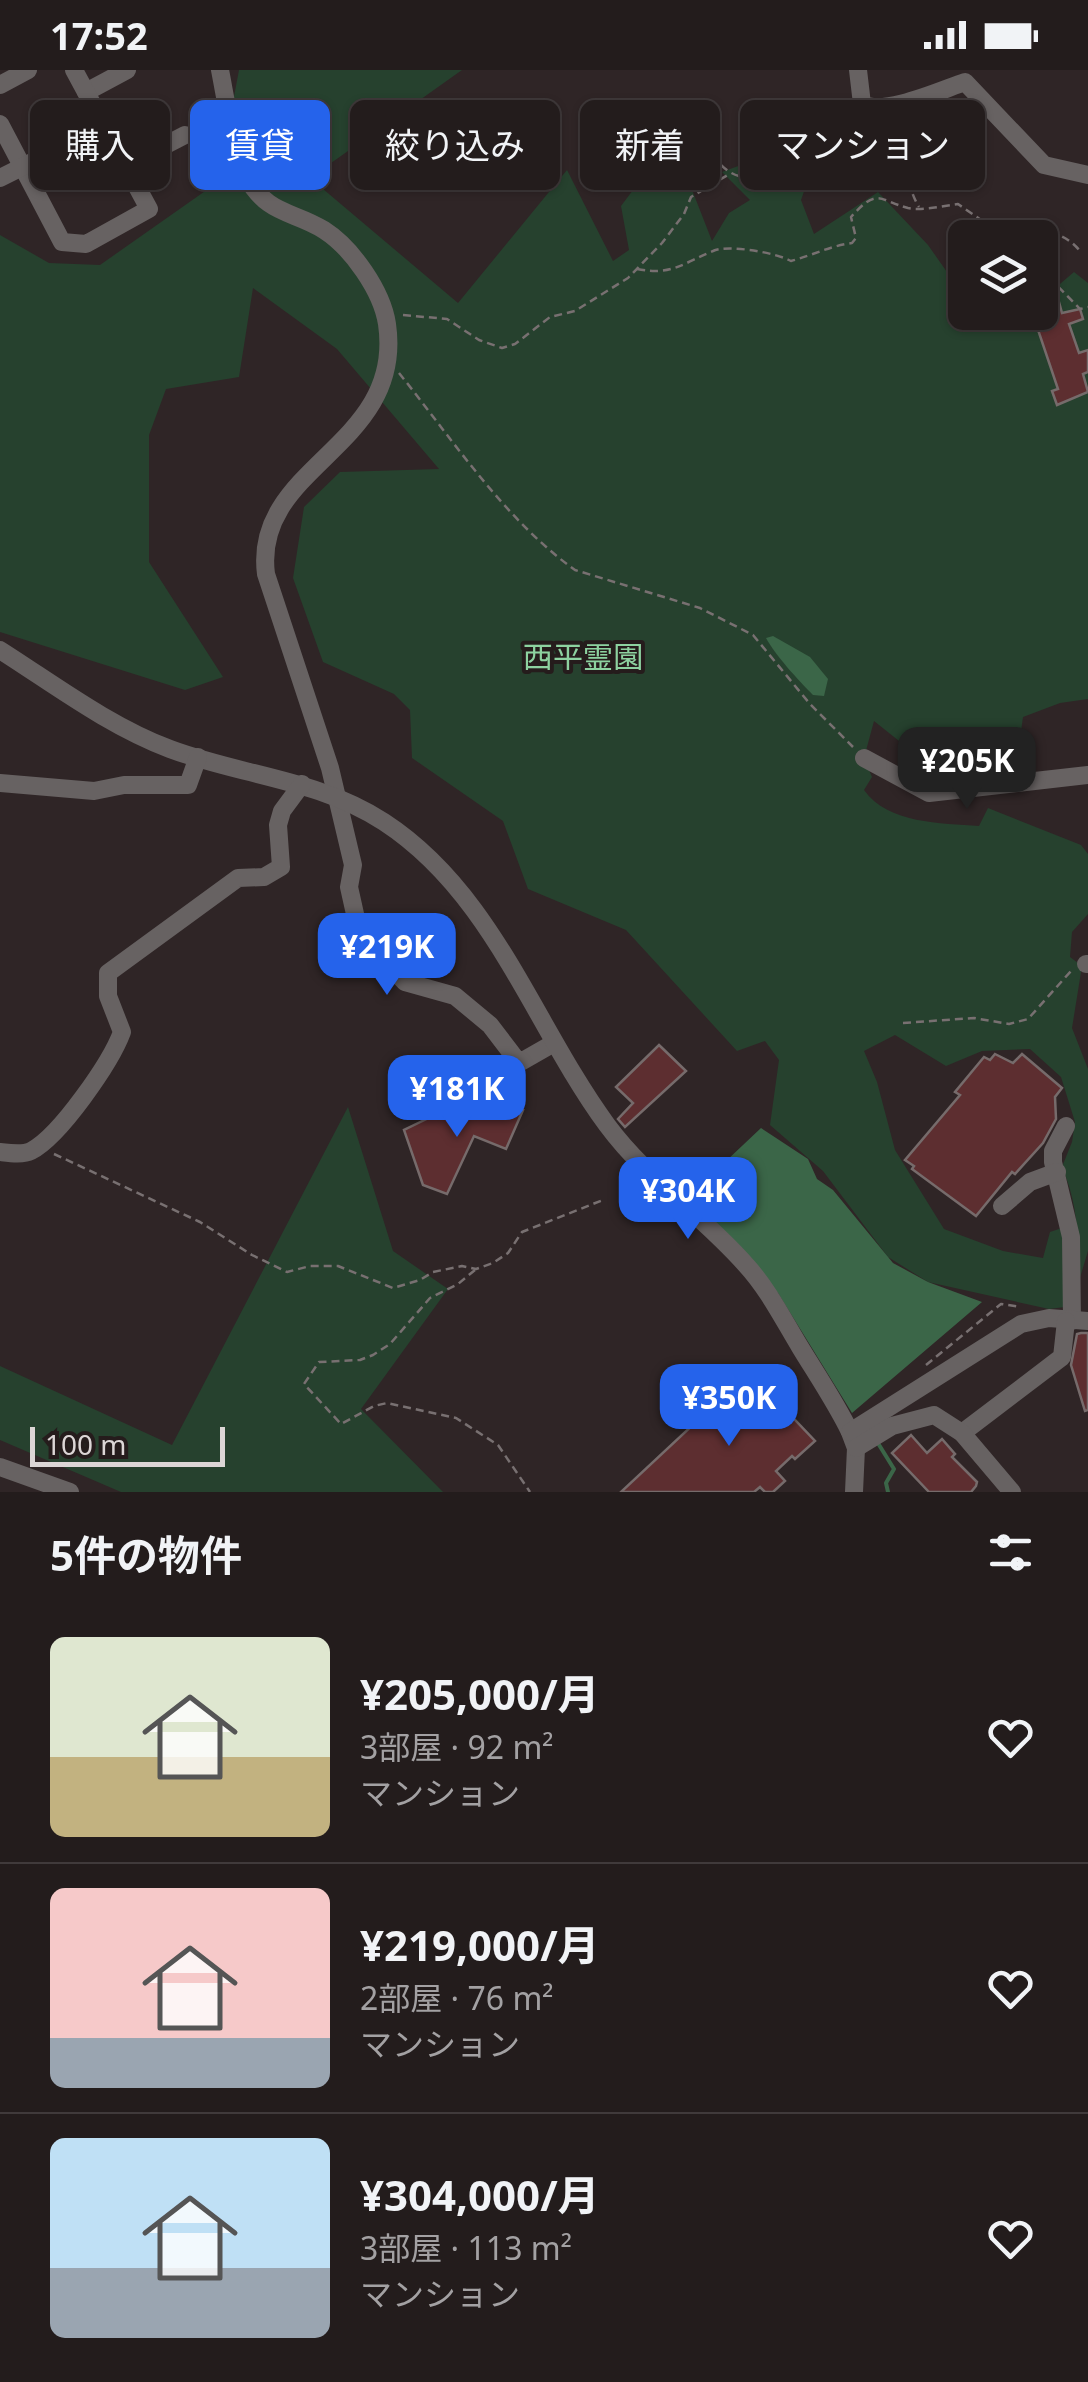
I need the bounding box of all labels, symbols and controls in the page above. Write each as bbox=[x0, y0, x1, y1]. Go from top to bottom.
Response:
text: 17:52 bbox=[50, 9, 148, 61]
chip: 購入 bbox=[30, 100, 170, 190]
chip: 賃貸 bbox=[190, 100, 330, 190]
chip: 絞り込み bbox=[350, 100, 560, 190]
chip: 新着 bbox=[580, 100, 720, 190]
chip: マンション bbox=[740, 100, 985, 190]
map controls bbox=[948, 220, 1058, 330]
button: layers bbox=[948, 220, 1058, 330]
park label: 西平霊園 bbox=[523, 636, 643, 677]
pin: ¥205K bbox=[897, 727, 1037, 812]
text: ¥205K bbox=[920, 738, 1014, 781]
pin: ¥219K bbox=[317, 913, 457, 998]
text: ¥219K bbox=[340, 924, 434, 967]
pin: ¥181K bbox=[387, 1055, 527, 1140]
text: ¥181K bbox=[410, 1066, 504, 1109]
pin: ¥304K bbox=[618, 1157, 758, 1242]
text: ¥304K bbox=[641, 1168, 735, 1211]
pin: ¥350K bbox=[659, 1364, 799, 1449]
text: ¥350K bbox=[682, 1375, 776, 1418]
scale bar bbox=[30, 1422, 225, 1466]
text: 100 m bbox=[45, 1425, 127, 1463]
icon: filters bbox=[983, 1525, 1038, 1580]
text: 5件の物件 bbox=[50, 1526, 242, 1583]
text: ¥205,000/月 bbox=[360, 1665, 600, 1722]
icon: home bbox=[130, 1677, 250, 1797]
icon: heart bbox=[983, 1710, 1038, 1765]
text: 3部屋 · 92 m² bbox=[360, 1725, 554, 1768]
text: マンション bbox=[360, 1771, 520, 1814]
text: ¥219,000/月 bbox=[360, 1916, 600, 1973]
icon: home bbox=[130, 1928, 250, 2048]
icon: heart bbox=[983, 1961, 1038, 2016]
text: 2部屋 · 76 m² bbox=[360, 1976, 554, 2019]
text: マンション bbox=[360, 2022, 520, 2065]
text: ¥304,000/月 bbox=[360, 2166, 600, 2223]
icon: home bbox=[130, 2178, 250, 2298]
icon: heart bbox=[983, 2211, 1038, 2266]
text: 3部屋 · 113 m² bbox=[360, 2226, 572, 2269]
text: マンション bbox=[360, 2272, 520, 2315]

